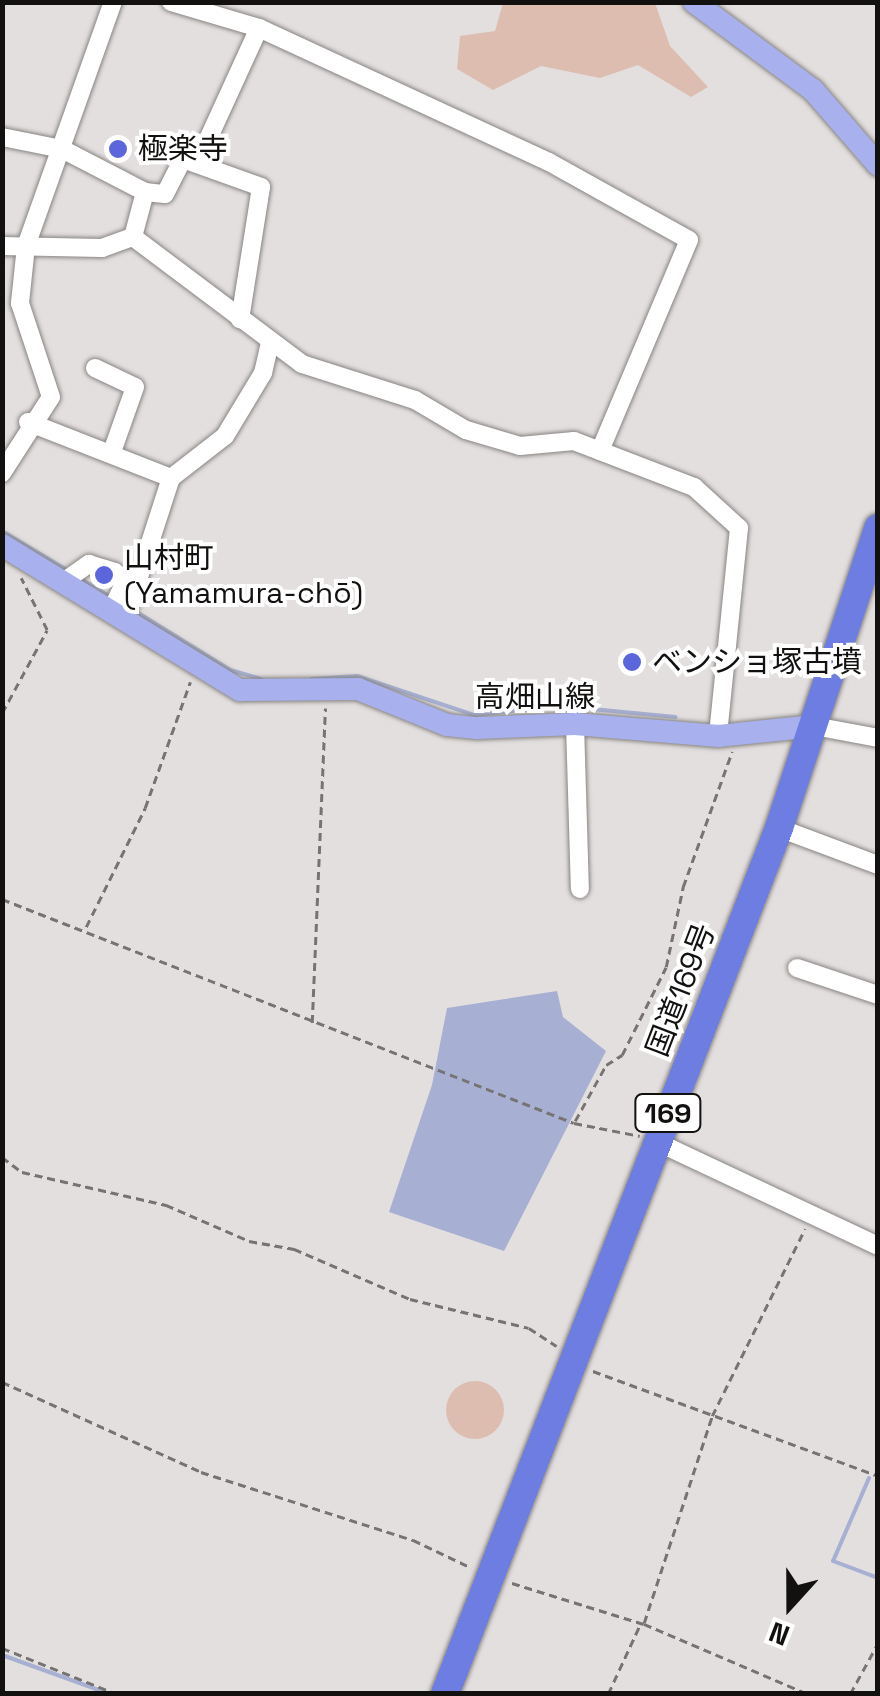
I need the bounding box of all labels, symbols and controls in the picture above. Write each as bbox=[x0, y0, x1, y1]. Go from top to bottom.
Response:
place label: 極楽寺 bbox=[138, 131, 228, 167]
marker: 極楽寺 bbox=[107, 138, 129, 160]
place label: 山村町 (Yamamura-chō) bbox=[124, 540, 363, 610]
marker: 山村町 (Yamamura-chō) bbox=[93, 564, 115, 586]
place label: ベンショ塚古墳 bbox=[652, 644, 862, 680]
marker: ベンショ塚古墳 bbox=[621, 651, 643, 673]
street label: 高畑山線 bbox=[475, 679, 595, 715]
street label: 国道169号 bbox=[639, 919, 723, 1061]
road number: 169 bbox=[633, 1090, 703, 1136]
north arrow bbox=[740, 1556, 840, 1656]
text: N bbox=[764, 1614, 794, 1654]

